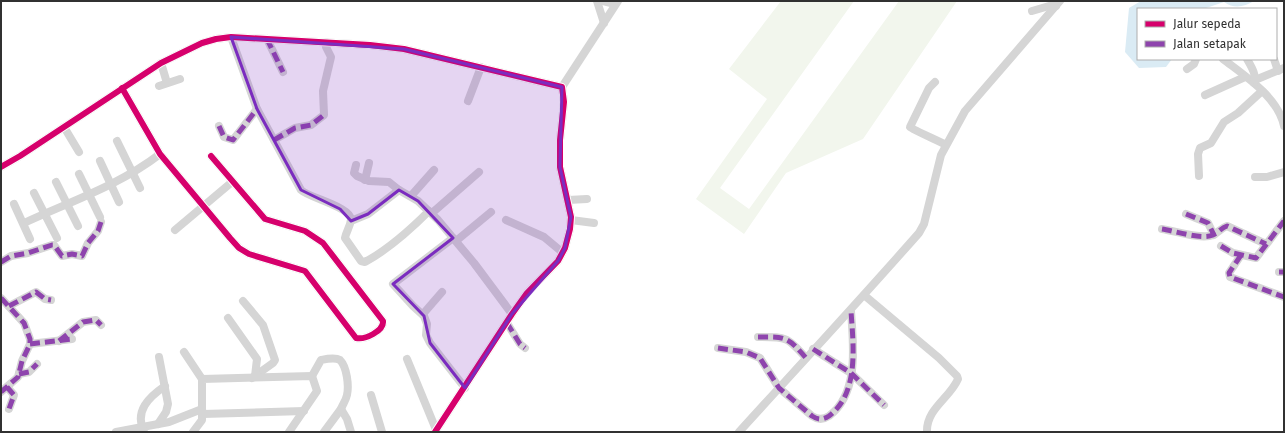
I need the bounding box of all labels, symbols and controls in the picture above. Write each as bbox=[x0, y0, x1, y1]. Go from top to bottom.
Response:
legend bbox=[1137, 8, 1277, 60]
text: Jalur sepeda bbox=[1173, 17, 1241, 31]
text: Jalan setapak bbox=[1173, 37, 1247, 51]

